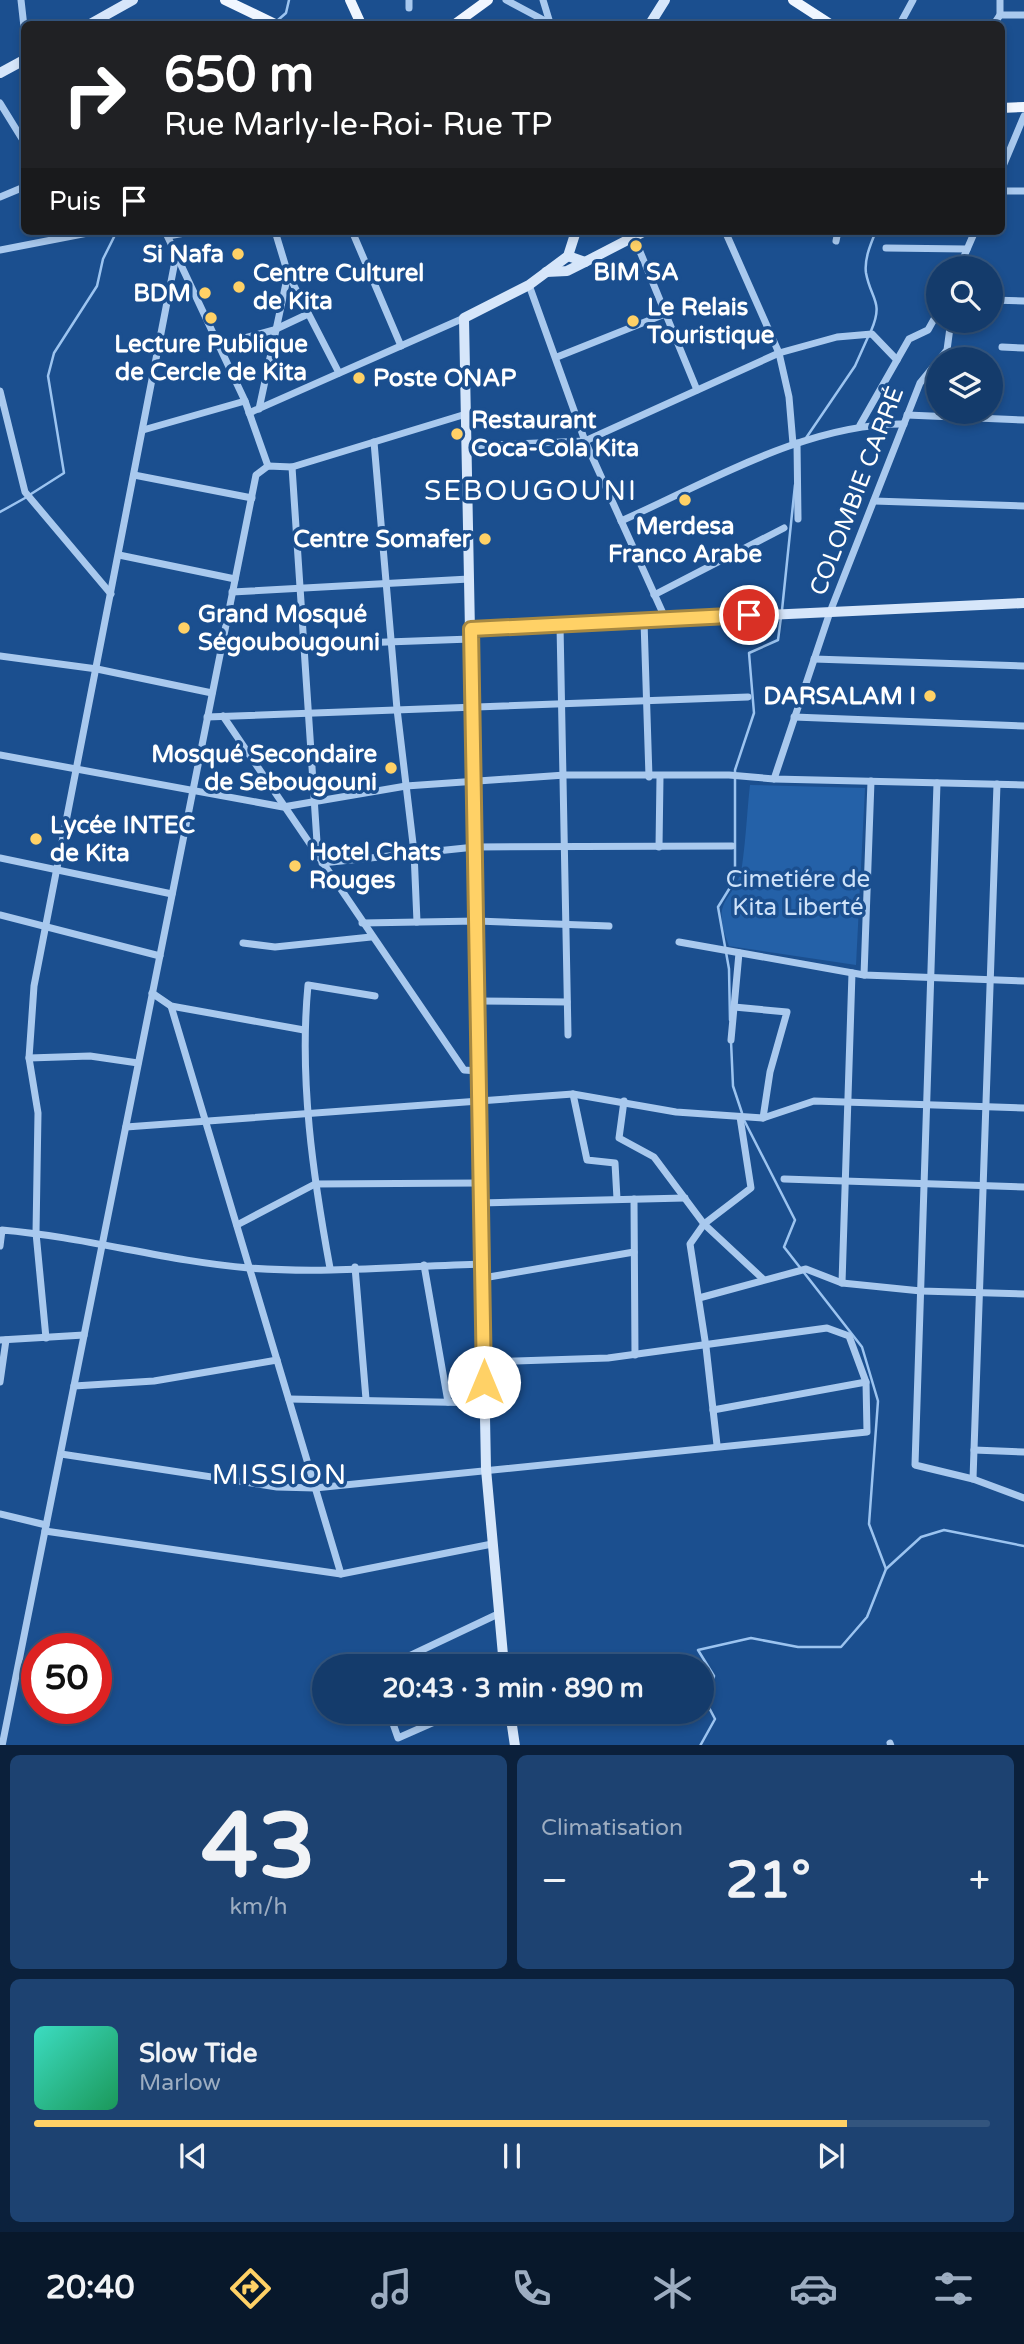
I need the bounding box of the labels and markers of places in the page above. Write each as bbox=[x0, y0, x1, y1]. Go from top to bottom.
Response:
marker: BIM SA bbox=[628, 238, 644, 254]
place label: Si Nafa bbox=[142, 240, 224, 269]
marker: Si Nafa bbox=[230, 246, 246, 262]
place label: BIM SA bbox=[593, 258, 679, 287]
place label: Centre Culturel de Kita bbox=[253, 259, 424, 316]
place label: BDM bbox=[133, 279, 191, 308]
marker: Centre Culturel de Kita bbox=[231, 279, 247, 295]
marker: BDM bbox=[197, 285, 213, 301]
place label: Le Relais Touristique bbox=[646, 293, 775, 350]
marker: Lecture Publique de Cercle de Kita bbox=[203, 310, 219, 326]
marker: Le Relais Touristique bbox=[625, 313, 641, 329]
place label: Lecture Publique de Cercle de Kita bbox=[114, 330, 308, 387]
place label: Poste ONAP bbox=[373, 364, 516, 393]
marker: Poste ONAP bbox=[351, 370, 367, 386]
place label: Restaurant Coca-Cola Kita bbox=[471, 406, 639, 463]
marker: Restaurant Coca-Cola Kita bbox=[449, 426, 465, 442]
marker: Merdesa Franco Arabe bbox=[677, 492, 693, 508]
place label: Merdesa Franco Arabe bbox=[608, 512, 762, 569]
place label: Centre Somafer bbox=[293, 525, 472, 554]
marker: Centre Somafer bbox=[477, 531, 493, 547]
pin bbox=[719, 585, 779, 645]
place label: Grand Mosqué Ségoubougouni bbox=[198, 600, 380, 657]
marker: Grand Mosqué Ségoubougouni bbox=[176, 620, 192, 636]
place label: DARSALAM I bbox=[763, 682, 916, 711]
marker: DARSALAM I bbox=[922, 688, 938, 704]
place label: Mosqué Secondaire de Sebougouni bbox=[151, 740, 377, 797]
marker: Mosqué Secondaire de Sebougouni bbox=[383, 760, 399, 776]
place label: Lycée INTEC de Kita bbox=[50, 811, 196, 868]
marker: Lycée INTEC de Kita bbox=[28, 831, 44, 847]
place label: Hotel Chats Rouges bbox=[309, 838, 441, 895]
marker: Hotel Chats Rouges bbox=[287, 858, 303, 874]

